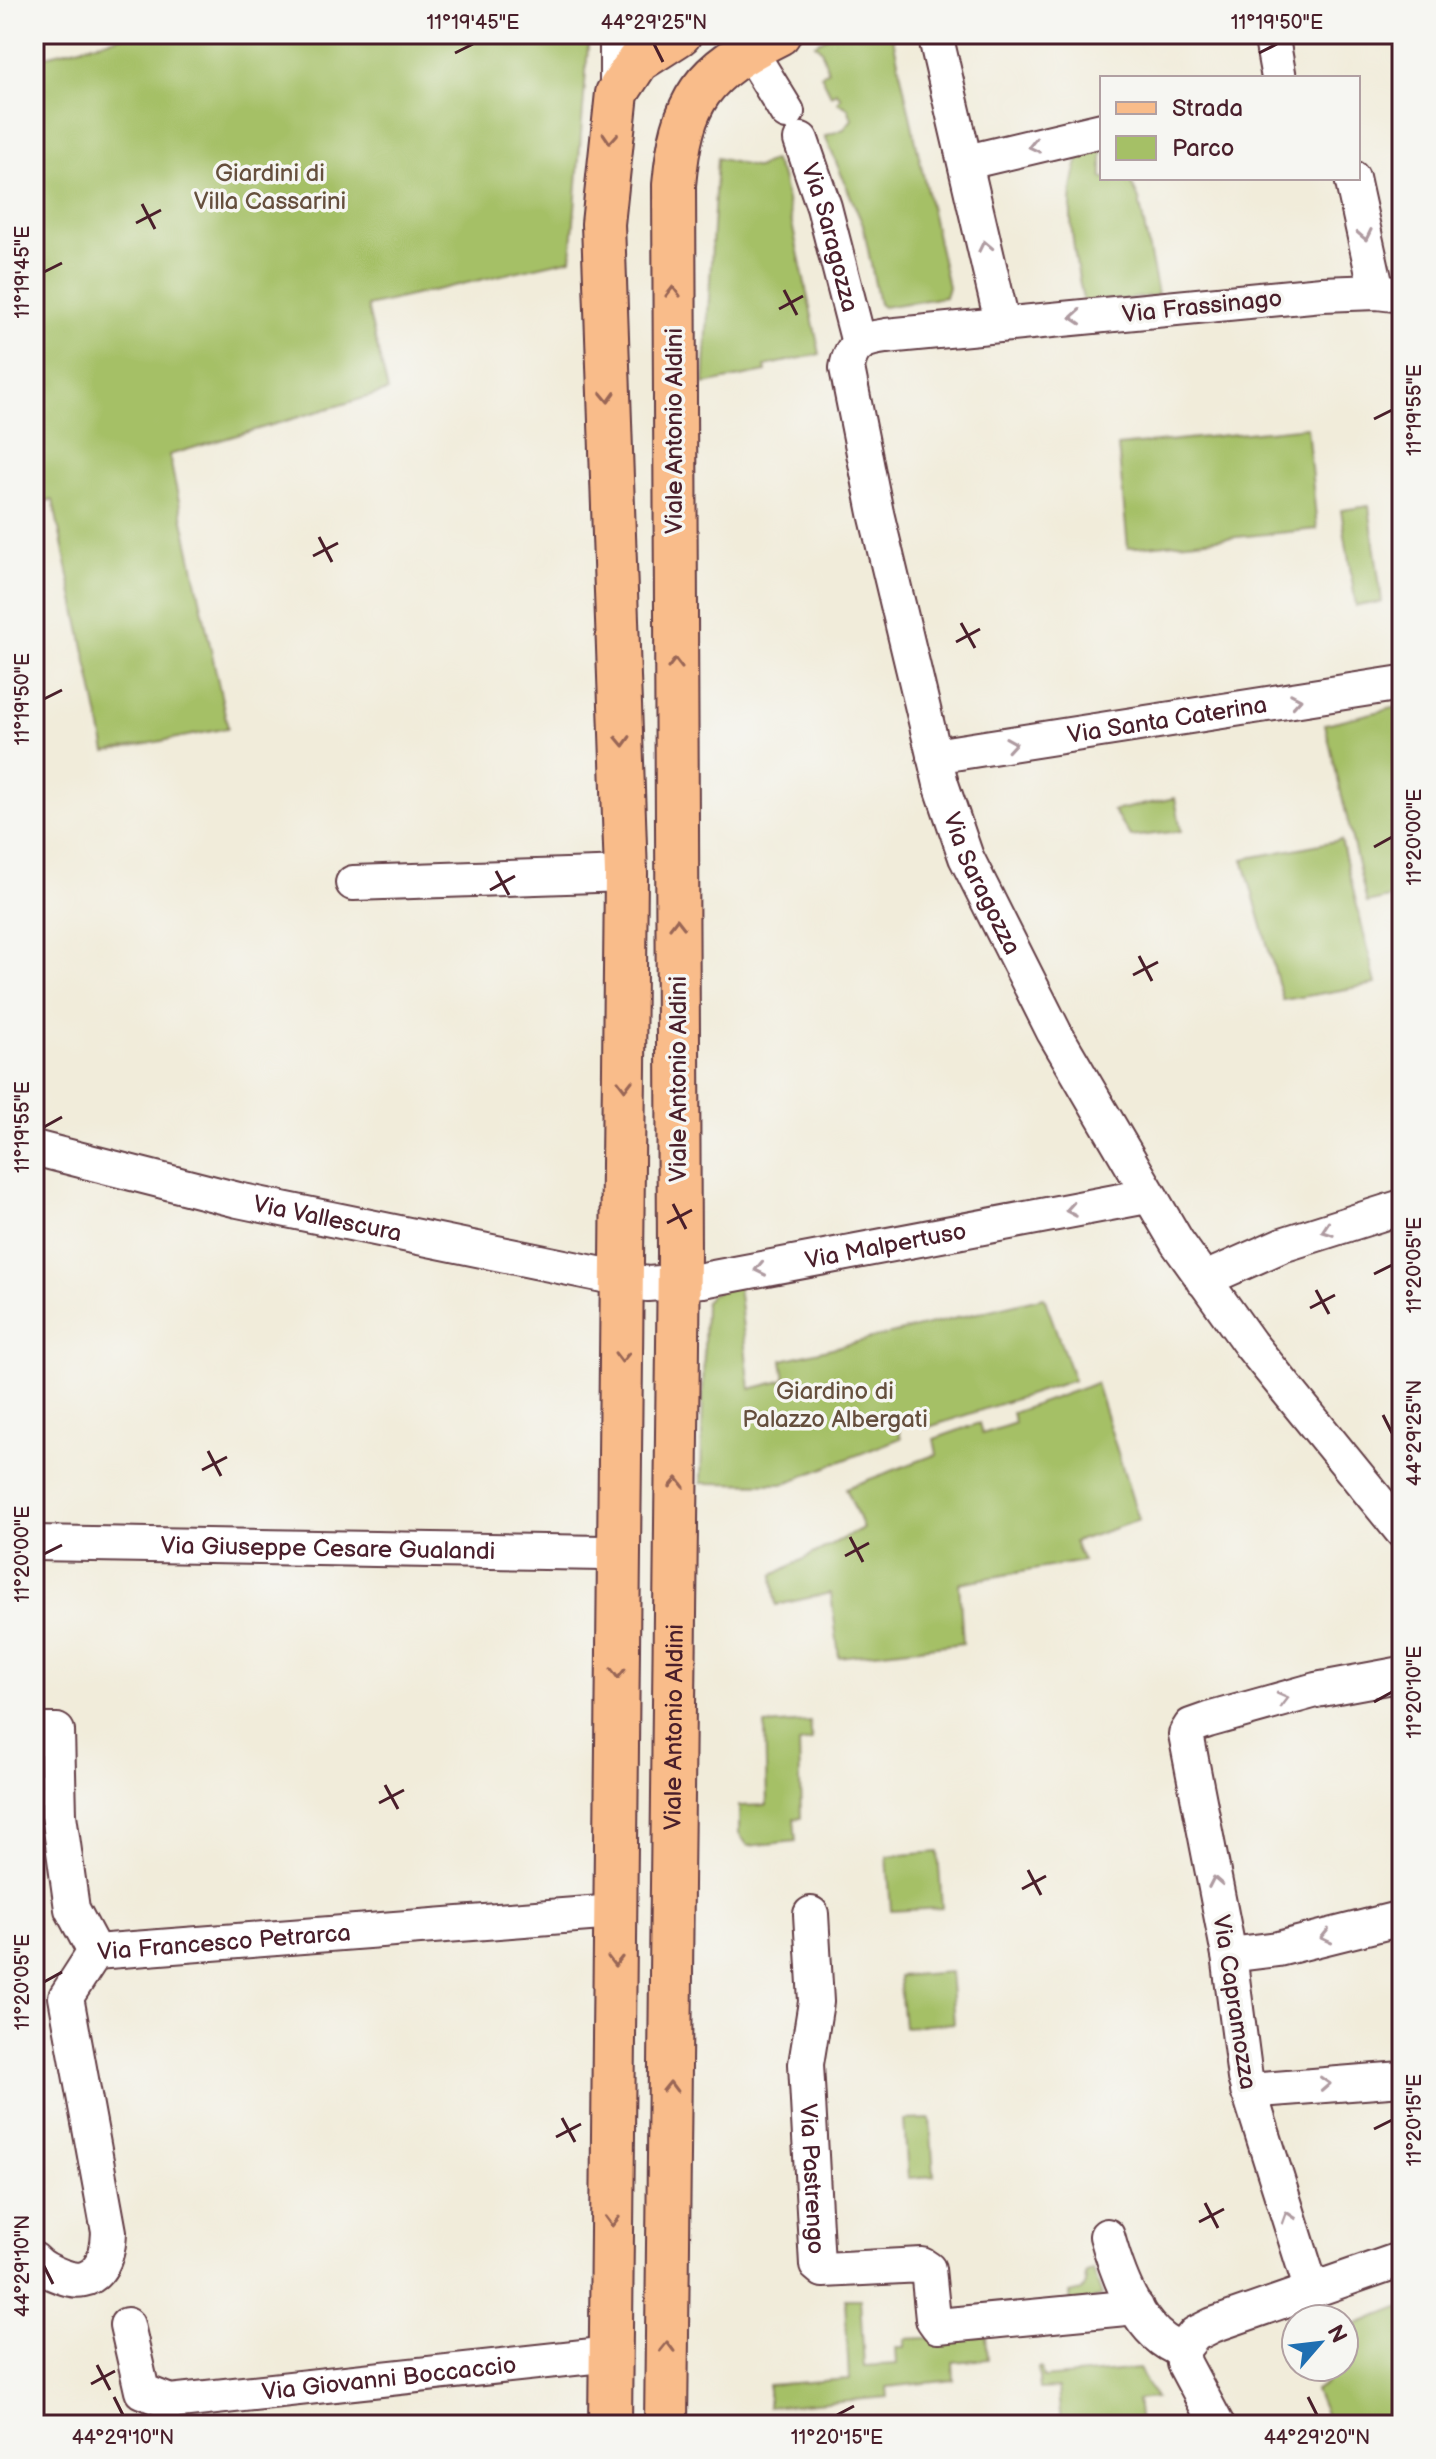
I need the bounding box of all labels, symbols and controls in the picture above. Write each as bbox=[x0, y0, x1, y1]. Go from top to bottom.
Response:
text: 11°19'45"E bbox=[427, 11, 519, 35]
text: 44°29'25"N bbox=[601, 11, 707, 35]
text: 11°19'50"E bbox=[1231, 11, 1323, 35]
legend bbox=[1100, 76, 1360, 180]
text: Strada bbox=[1172, 94, 1243, 123]
one-way arrow bbox=[602, 132, 619, 145]
text: Parco bbox=[1172, 134, 1234, 163]
one-way arrow bbox=[1028, 137, 1042, 154]
park label: Giardini di Villa Cassarini bbox=[194, 159, 346, 216]
street label: Via Saragozza bbox=[795, 159, 864, 315]
text: 11°19'45"E bbox=[11, 226, 35, 318]
one-way arrow bbox=[1356, 227, 1373, 241]
one-way arrow bbox=[977, 240, 994, 254]
street label: Via Frassinago bbox=[1121, 284, 1283, 329]
one-way arrow bbox=[664, 285, 682, 298]
one-way arrow bbox=[1069, 308, 1082, 325]
street label: Viale Antonio Aldini bbox=[660, 328, 689, 534]
text: 11°19'55"E bbox=[1403, 364, 1427, 456]
one-way arrow bbox=[599, 391, 616, 404]
text: 11°19'50"E bbox=[11, 653, 35, 745]
one-way arrow bbox=[666, 657, 684, 670]
street label: Via Santa Caterina bbox=[1065, 690, 1269, 750]
one-way arrow bbox=[1289, 692, 1303, 709]
one-way arrow bbox=[614, 735, 631, 748]
one-way arrow bbox=[1005, 736, 1018, 753]
text: 11°20'00"E bbox=[1403, 789, 1427, 885]
street label: Via Saragozza bbox=[937, 809, 1027, 959]
one-way arrow bbox=[668, 917, 686, 930]
street label: Viale Antonio Aldini bbox=[664, 976, 693, 1182]
one-way arrow bbox=[616, 1079, 634, 1092]
text: 11°19'55"E bbox=[11, 1081, 35, 1173]
street label: Via Vallescura bbox=[251, 1190, 404, 1248]
one-way arrow bbox=[1064, 1201, 1078, 1218]
street label: Via Malpertuso bbox=[803, 1217, 969, 1275]
text: 11°20'05"E bbox=[1403, 1217, 1427, 1313]
one-way arrow bbox=[1321, 1220, 1335, 1236]
one-way arrow bbox=[754, 1259, 767, 1276]
one-way arrow bbox=[613, 1351, 631, 1364]
park label: Giardino di Palazzo Albergati bbox=[742, 1377, 928, 1434]
text: 44°29'25"N bbox=[1403, 1380, 1427, 1486]
one-way arrow bbox=[668, 1476, 686, 1489]
text: 11°20'00"E bbox=[11, 1506, 35, 1602]
street label: Via Giuseppe Cesare Gualandi bbox=[160, 1531, 495, 1566]
street label: Viale Antonio Aldini bbox=[659, 1624, 690, 1830]
text: 11°20'10"E bbox=[1403, 1646, 1427, 1738]
one-way arrow bbox=[609, 1667, 626, 1680]
one-way arrow bbox=[1276, 1692, 1290, 1709]
one-way arrow bbox=[1208, 1875, 1225, 1888]
street label: Via Capramozza bbox=[1206, 1913, 1263, 2091]
street label: Via Francesco Petrarca bbox=[96, 1918, 352, 1967]
one-way arrow bbox=[1320, 1928, 1334, 1945]
text: 11°20'05"E bbox=[11, 1934, 35, 2030]
one-way arrow bbox=[606, 1955, 623, 1968]
text: 11°20'15"E bbox=[1403, 2074, 1427, 2166]
one-way arrow bbox=[1319, 2076, 1332, 2093]
one-way arrow bbox=[661, 2080, 679, 2093]
street label: Via Pastrengo bbox=[793, 2103, 830, 2255]
one-way arrow bbox=[1281, 2211, 1297, 2225]
text: 44°29'10"N bbox=[11, 2215, 35, 2317]
one-way arrow bbox=[603, 2215, 621, 2228]
north arrow bbox=[1280, 2303, 1360, 2383]
text: N bbox=[1321, 2321, 1352, 2348]
one-way arrow bbox=[658, 2340, 676, 2353]
street label: Via Giovanni Boccaccio bbox=[260, 2350, 518, 2407]
text: 44°29'10"N bbox=[72, 2426, 174, 2450]
text: 11°20'15"E bbox=[791, 2426, 883, 2450]
text: 44°29'20"N bbox=[1264, 2426, 1370, 2450]

